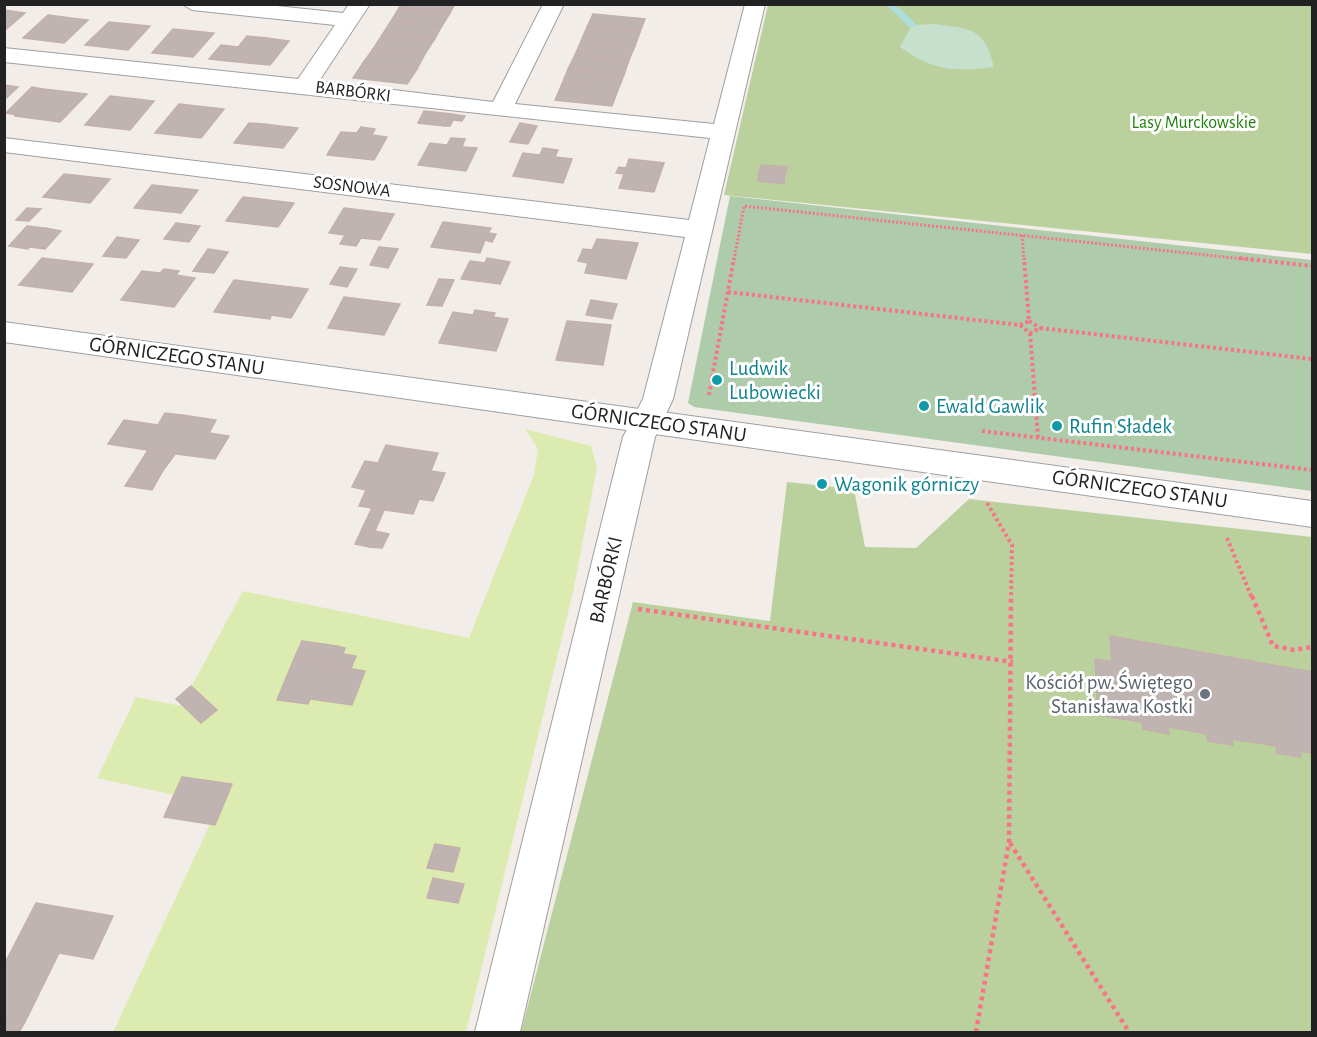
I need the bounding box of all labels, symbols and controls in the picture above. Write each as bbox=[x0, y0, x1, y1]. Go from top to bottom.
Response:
street label: BARBÓRKI bbox=[314, 75, 392, 106]
park label: Lasy Murckowskie bbox=[1132, 114, 1256, 132]
street label: SOSNOWA bbox=[312, 173, 392, 201]
street label: GÓRNICZEGO STANU bbox=[88, 331, 266, 379]
place label: Ludwik Lubowiecki bbox=[729, 358, 821, 403]
marker: Ludwik Lubowiecki bbox=[710, 373, 724, 387]
place label: Ewald Gawlik bbox=[936, 396, 1045, 417]
street label: GÓRNICZEGO STANU bbox=[570, 398, 748, 446]
marker: Ewald Gawlik bbox=[917, 399, 931, 413]
place label: Rufin Sładek bbox=[1069, 416, 1172, 437]
marker: Rufin Sładek bbox=[1050, 419, 1064, 433]
street label: GÓRNICZEGO STANU bbox=[1051, 464, 1229, 512]
place label: Wagonik górniczy bbox=[834, 474, 979, 495]
marker: Wagonik górniczy bbox=[815, 477, 829, 491]
street label: BARBÓRKI bbox=[584, 534, 626, 625]
place label: Kościół pw. Świętego Stanisława Kostki bbox=[1025, 669, 1193, 717]
marker: Kościół pw. Świętego Stanisława Kostki bbox=[1198, 687, 1212, 701]

